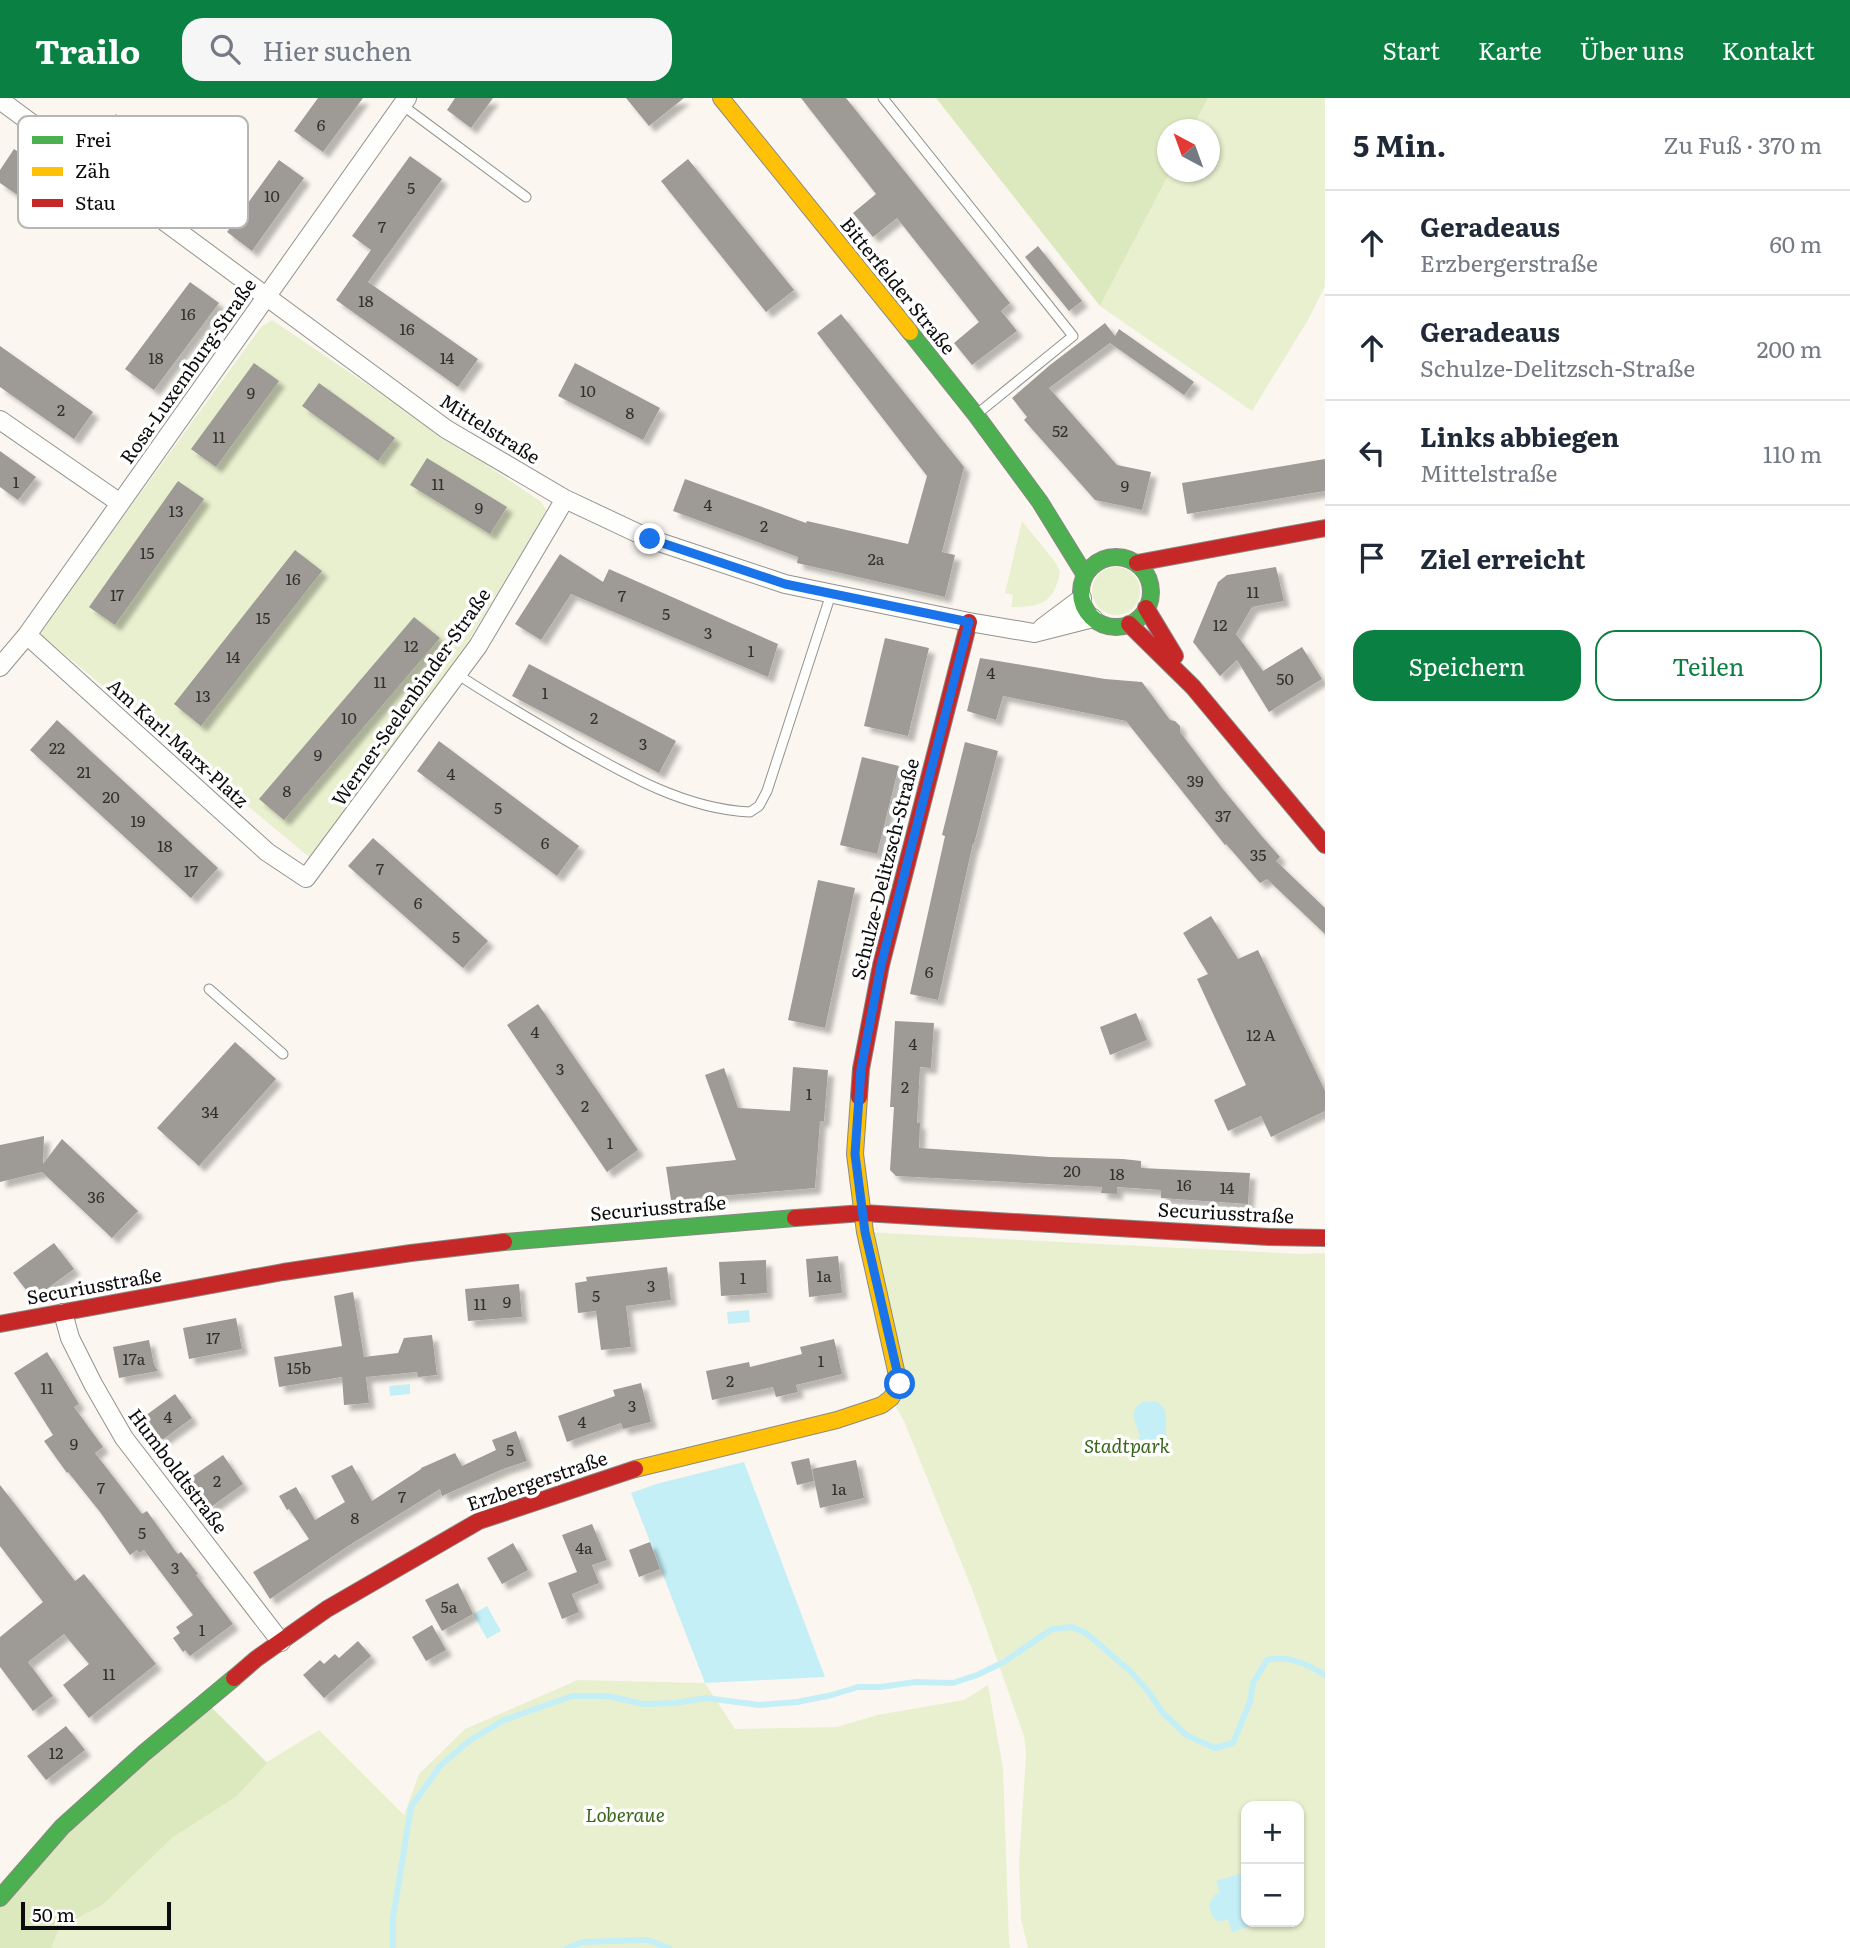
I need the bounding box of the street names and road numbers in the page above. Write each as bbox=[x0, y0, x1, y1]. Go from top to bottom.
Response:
street label: Bitterfelder Straße bbox=[835, 211, 963, 360]
street label: Rosa-Luxemburg-Straße bbox=[112, 272, 262, 469]
street label: Mittelstraße bbox=[435, 386, 546, 470]
street label: Werner-Seelenbinder-Straße bbox=[324, 582, 496, 811]
street label: Am Karl-Marx-Platz bbox=[102, 671, 255, 813]
street label: Schulze-Delitzsch-Straße bbox=[843, 755, 925, 982]
street label: Securiusstraße bbox=[589, 1187, 727, 1227]
street label: Securiusstraße bbox=[1157, 1194, 1295, 1230]
street label: Securiusstraße bbox=[24, 1259, 164, 1311]
street label: Humboldtstraße bbox=[122, 1402, 235, 1539]
street label: Erzbergerstraße bbox=[463, 1443, 611, 1517]

